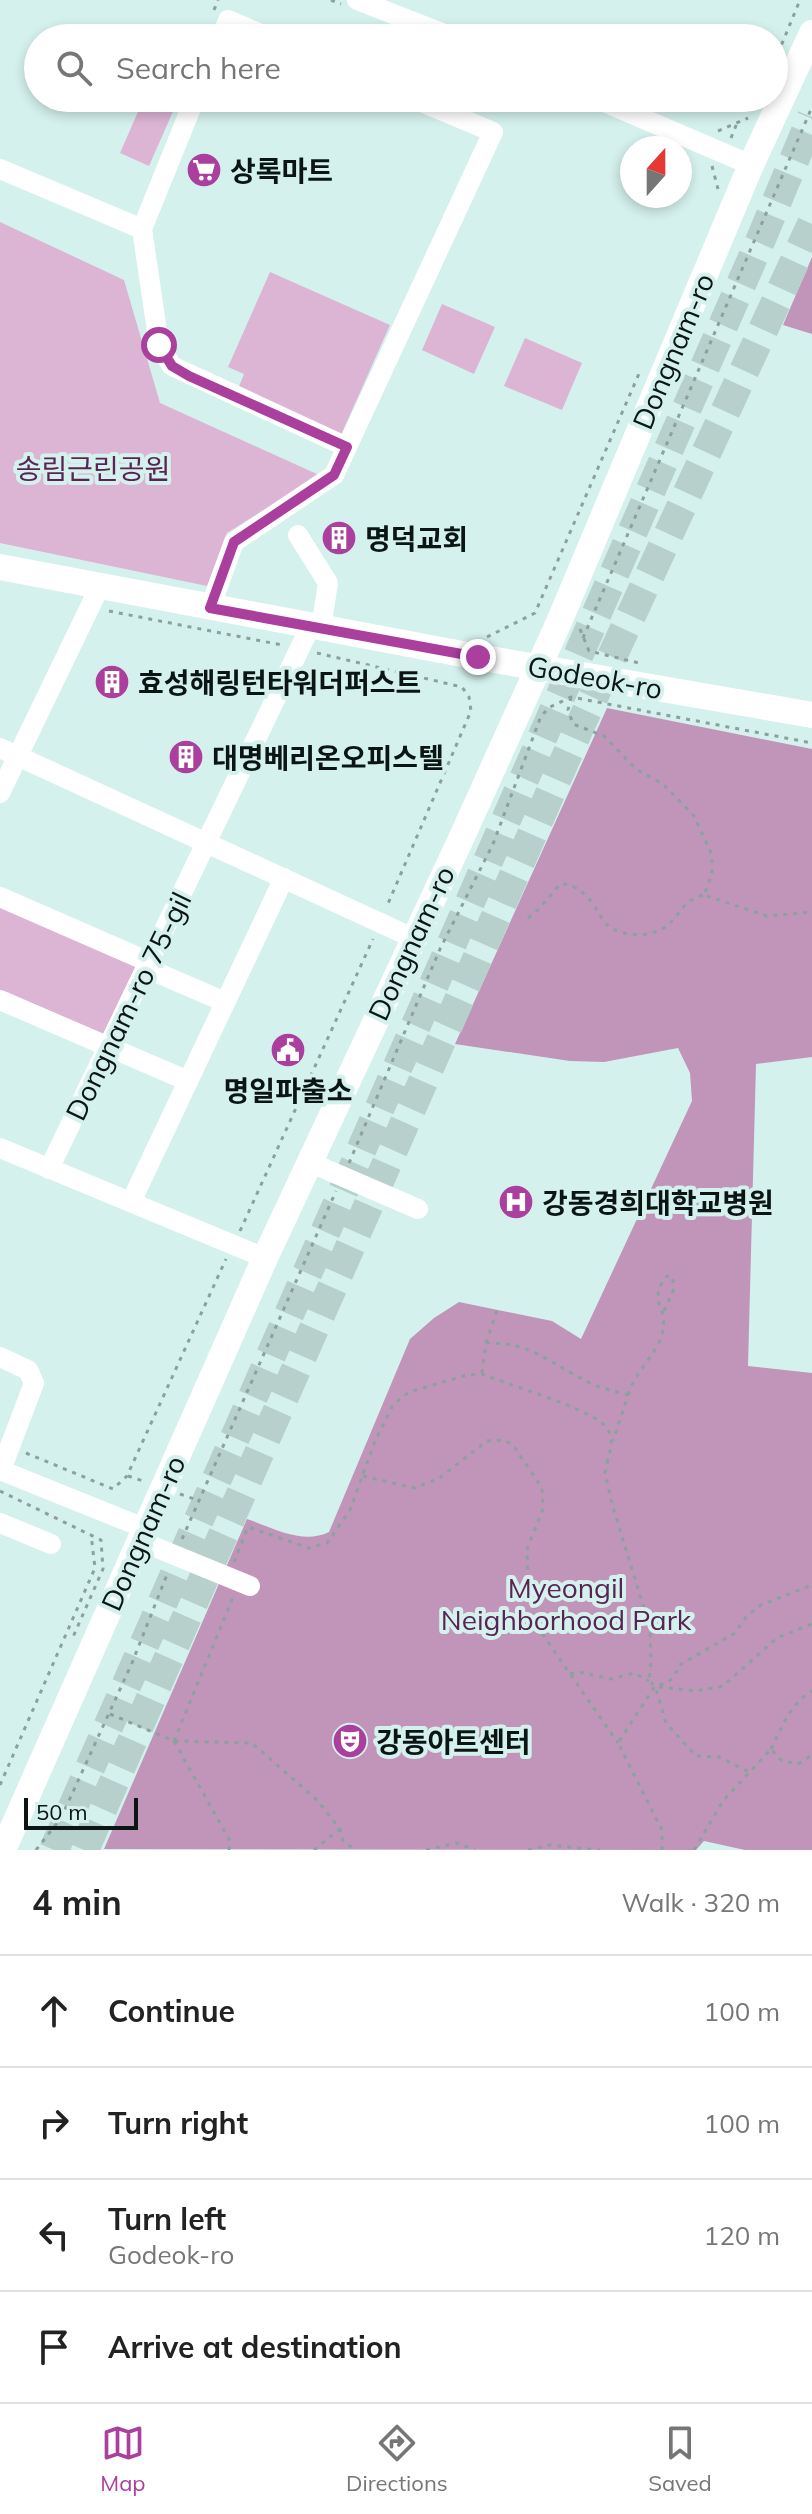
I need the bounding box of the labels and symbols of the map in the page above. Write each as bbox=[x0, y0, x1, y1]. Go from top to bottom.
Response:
north arrow bbox=[620, 136, 692, 208]
supermarket icon: 상록마트 bbox=[185, 151, 223, 189]
place label: 상록마트 bbox=[230, 153, 333, 188]
street label: Dongnam-ro bbox=[624, 268, 722, 434]
route start bbox=[141, 327, 177, 363]
park label: 송림근린공원 bbox=[16, 451, 170, 486]
building icon: 명덕교회 bbox=[320, 519, 358, 557]
place label: 명덕교회 bbox=[365, 521, 468, 556]
route end bbox=[460, 639, 496, 675]
street label: Godeok-ro bbox=[525, 648, 665, 706]
building icon: 효성해링턴타워더퍼스트 bbox=[93, 663, 131, 701]
place label: 효성해링턴타워더퍼스트 bbox=[138, 665, 421, 700]
building icon: 대명베리온오피스텔 bbox=[167, 738, 205, 776]
place label: 대명베리온오피스텔 bbox=[212, 740, 444, 775]
street label: Dongnam-ro bbox=[360, 860, 462, 1026]
street label: Dongnam-ro 75-gil bbox=[58, 886, 198, 1126]
public building icon: 명일파출소 bbox=[269, 1031, 307, 1069]
place label: 명일파출소 bbox=[224, 1073, 352, 1108]
hospital icon: 강동경희대학교병원 bbox=[497, 1183, 535, 1221]
place label: 강동경희대학교병원 bbox=[542, 1185, 774, 1220]
street label: Dongnam-ro bbox=[93, 1450, 193, 1616]
park label: Myeongil Neighborhood Park bbox=[441, 1570, 692, 1637]
theatre icon: 강동아트센터 bbox=[331, 1722, 369, 1760]
place label: 강동아트센터 bbox=[376, 1724, 531, 1759]
scale bar bbox=[24, 1794, 138, 1830]

